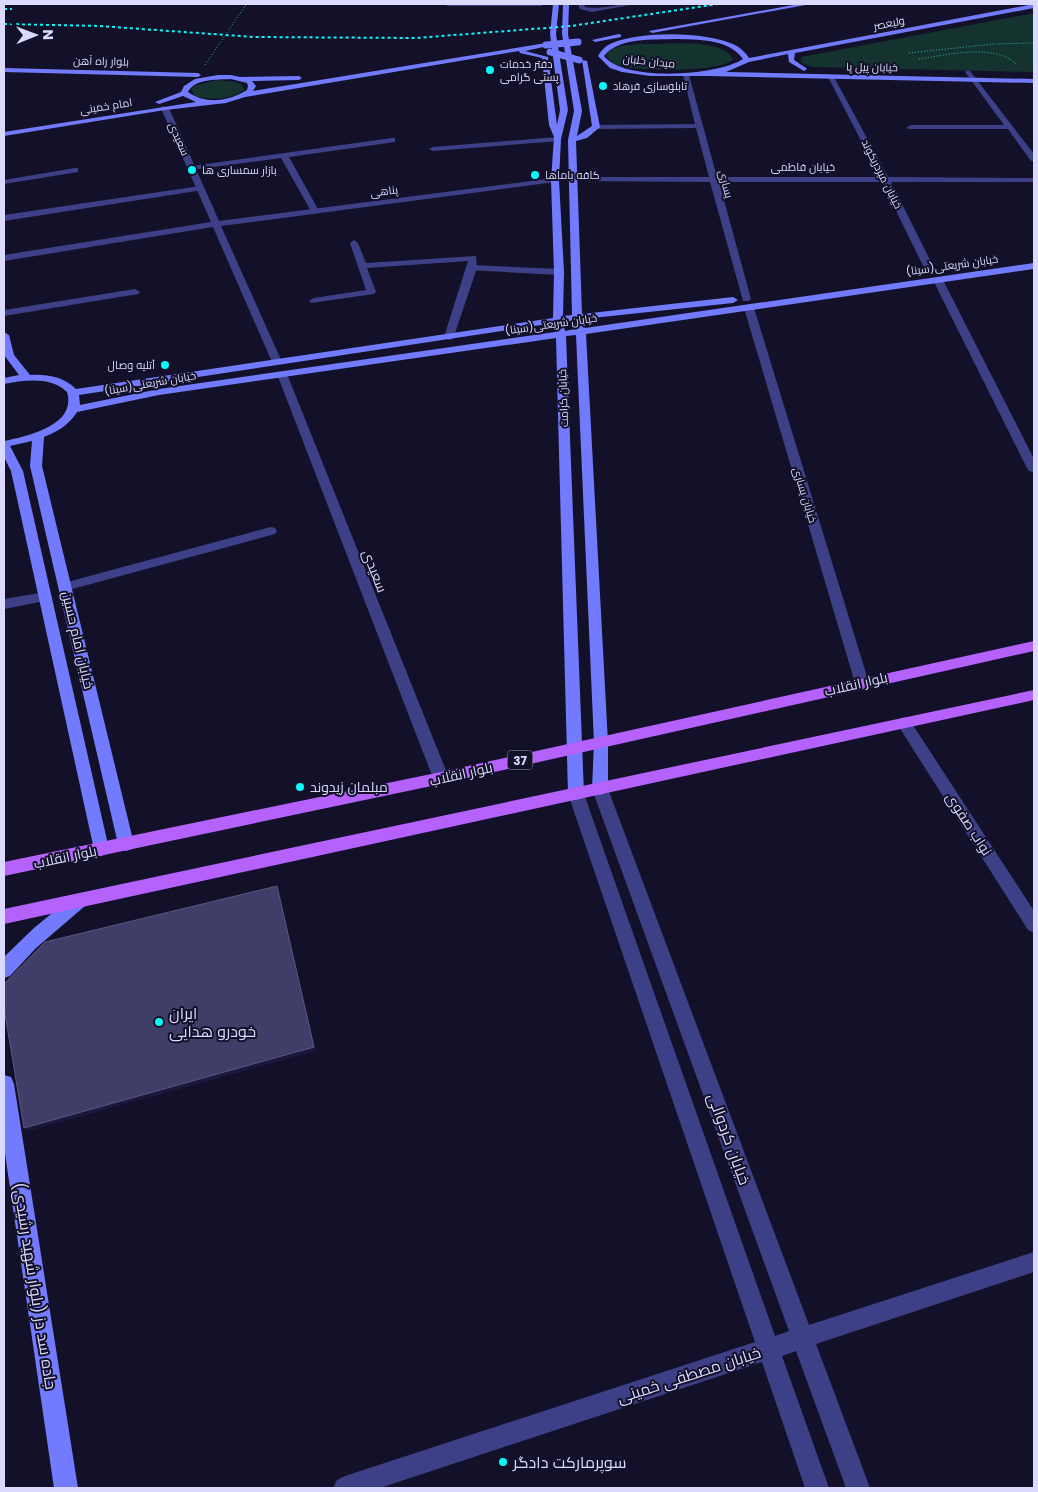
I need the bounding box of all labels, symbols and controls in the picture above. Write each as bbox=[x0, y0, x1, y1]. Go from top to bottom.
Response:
north arrow bbox=[10, 10, 60, 60]
street label: ولیعصر bbox=[871, 12, 906, 34]
text: N bbox=[38, 29, 58, 40]
street label: میدان خلبان bbox=[622, 50, 676, 72]
street label: بلوار راه آهن bbox=[73, 53, 129, 69]
place label: دفتر خدمات پستی گرامی bbox=[500, 56, 559, 85]
street label: خیابان پیل پا bbox=[846, 59, 898, 75]
marker: دفتر خدمات پستی گرامی bbox=[484, 64, 496, 76]
place label: تابلوسازی فرهاد bbox=[613, 78, 687, 94]
marker: تابلوسازی فرهاد bbox=[597, 80, 609, 92]
street label: امام خمینی bbox=[79, 94, 133, 118]
street label: سعیدی bbox=[165, 120, 193, 158]
street label: خیابان میردریکوند bbox=[858, 136, 906, 212]
street label: خیابان فاطمی bbox=[771, 159, 835, 175]
place label: بازار سمساری ها bbox=[202, 162, 277, 178]
marker: بازار سمساری ها bbox=[186, 164, 198, 176]
place label: کافه باماها bbox=[545, 167, 600, 183]
street label: یساری bbox=[715, 168, 737, 200]
marker: کافه باماها bbox=[529, 169, 541, 181]
street label: پناهی bbox=[369, 181, 399, 201]
street label: خیابان شریعتی(سینا) bbox=[905, 251, 999, 279]
street label: خیابان شریعتی(سینا) bbox=[504, 310, 598, 338]
place label: آتلیه وصال bbox=[108, 357, 155, 373]
marker: آتلیه وصال bbox=[159, 359, 171, 371]
street label: خیابان شریعتی(سینا) bbox=[103, 367, 197, 399]
street label: خیابان کرامت bbox=[554, 369, 572, 427]
street label: خیابان یساری bbox=[789, 465, 821, 525]
street label: سعیدی bbox=[358, 547, 392, 595]
street label: خیابان امام حسین bbox=[57, 589, 99, 691]
street label: بلوار انقلاب bbox=[822, 667, 890, 701]
road number: 37 bbox=[508, 750, 532, 770]
street label: بلوار انقلاب bbox=[427, 757, 495, 791]
place label: مبلمان زیدوند bbox=[310, 777, 388, 797]
marker: مبلمان زیدوند bbox=[294, 781, 306, 793]
street label: نواب صفوی bbox=[941, 789, 997, 859]
street label: بلوار انقلاب bbox=[32, 841, 98, 873]
place label: ایران خودرو هدایی bbox=[169, 1002, 256, 1043]
marker: ایران خودرو هدایی bbox=[153, 1016, 165, 1028]
street label: خیابان کردوالی bbox=[702, 1090, 756, 1188]
street label: جاده سد دز (بلوار شهید رشیدی) bbox=[7, 1181, 63, 1391]
street label: خیابان مصطفی خمینی bbox=[614, 1341, 764, 1409]
place label: سوپرمارکت دادگر bbox=[512, 1451, 626, 1474]
marker: سوپرمارکت دادگر bbox=[497, 1456, 509, 1468]

